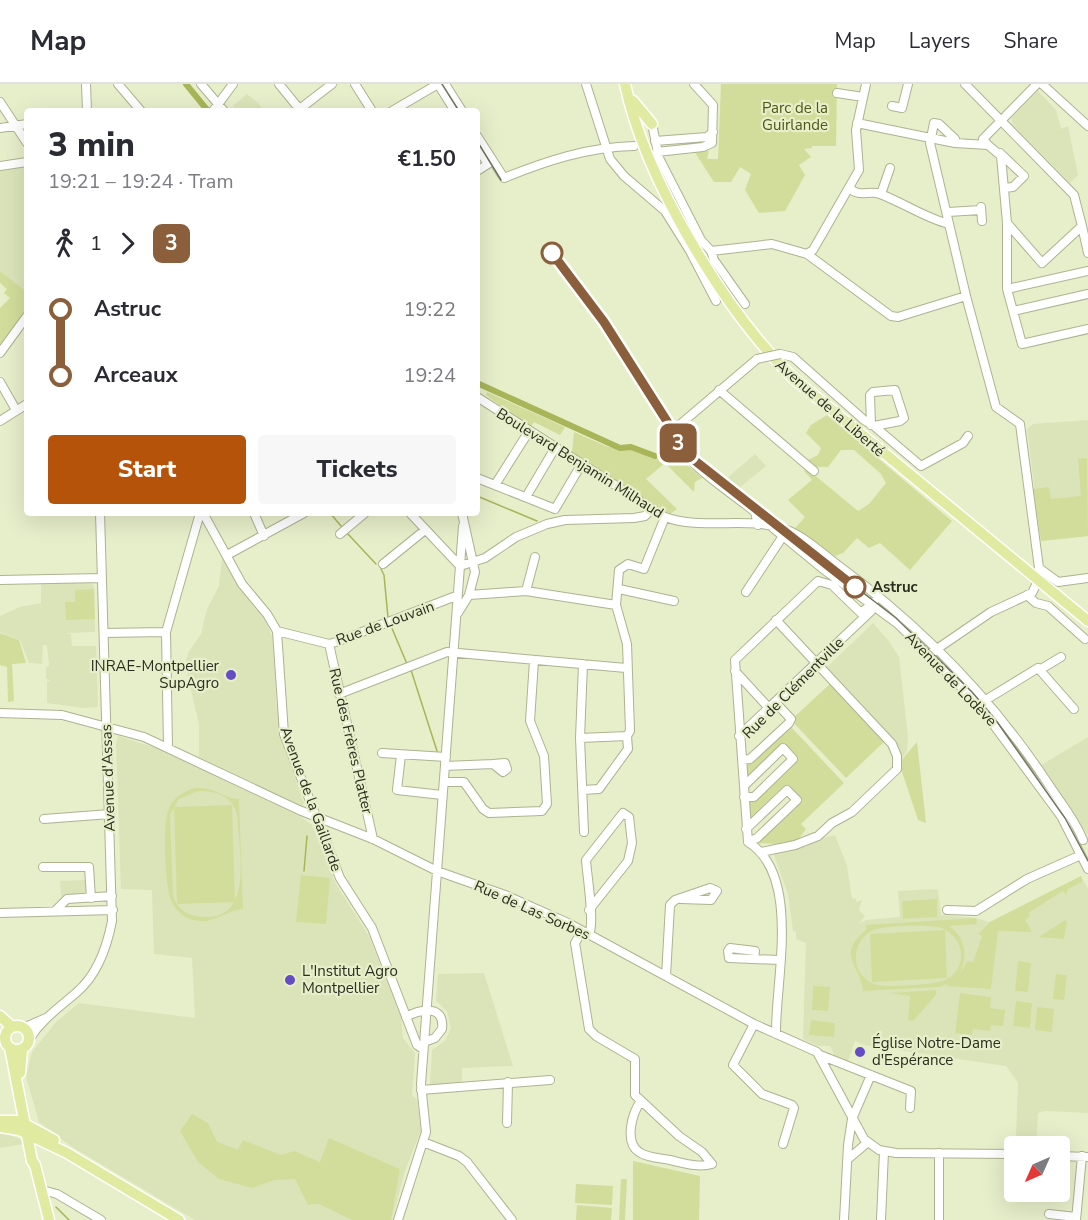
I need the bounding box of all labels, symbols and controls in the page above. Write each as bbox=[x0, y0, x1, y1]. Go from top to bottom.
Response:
text: Map bbox=[30, 22, 86, 60]
text: Map bbox=[834, 27, 876, 55]
text: Layers bbox=[909, 27, 970, 55]
text: Share bbox=[1003, 27, 1058, 55]
park label: Parc de la Guirlande bbox=[762, 98, 828, 135]
text: 3 min bbox=[48, 123, 135, 168]
text: €1.50 bbox=[398, 144, 456, 174]
text: 19:21 – 19:24 · Tram bbox=[48, 168, 234, 195]
icon: walk bbox=[48, 227, 81, 260]
icon: forward bbox=[111, 227, 144, 260]
text: 3 bbox=[165, 229, 178, 257]
text: 1 bbox=[90, 230, 102, 257]
unlabelled marker bbox=[541, 242, 563, 264]
text: Astruc bbox=[94, 294, 161, 324]
text: 19:22 bbox=[403, 296, 456, 323]
street label: Avenue de la Liberté bbox=[771, 355, 889, 461]
text: Arceaux bbox=[94, 360, 178, 390]
text: 19:24 bbox=[403, 362, 456, 389]
street label: Boulevard Benjamin Milhaud bbox=[493, 403, 667, 523]
line badge: 3 bbox=[658, 424, 698, 462]
text: 3 bbox=[672, 429, 684, 457]
button: Start bbox=[48, 435, 246, 504]
button: Tickets bbox=[258, 435, 456, 504]
marker: Astruc bbox=[844, 576, 866, 598]
place label: Astruc bbox=[872, 577, 918, 597]
street label: Rue de Louvain bbox=[333, 596, 437, 650]
street label: Avenue de Lodève bbox=[901, 627, 1001, 731]
street label: Rue de Clémentville bbox=[738, 633, 848, 743]
place label: INRAE-Montpellier SupAgro bbox=[91, 656, 220, 693]
street label: Rue des Frères Platter bbox=[324, 666, 378, 817]
marker: INRAE-Montpellier SupAgro bbox=[224, 668, 238, 682]
street label: Avenue d'Assas bbox=[96, 724, 120, 832]
street label: Avenue de la Gaillarde bbox=[275, 724, 347, 874]
street label: Rue de Las Sorbes bbox=[471, 875, 593, 945]
place label: L'Institut Agro Montpellier bbox=[302, 961, 398, 998]
marker: L'Institut Agro Montpellier bbox=[283, 973, 297, 987]
place label: Église Notre-Dame d'Espérance bbox=[872, 1033, 1001, 1070]
marker: Église Notre-Dame d'Espérance bbox=[853, 1045, 867, 1059]
north arrow bbox=[1004, 1136, 1070, 1202]
map controls bbox=[1004, 1136, 1070, 1202]

